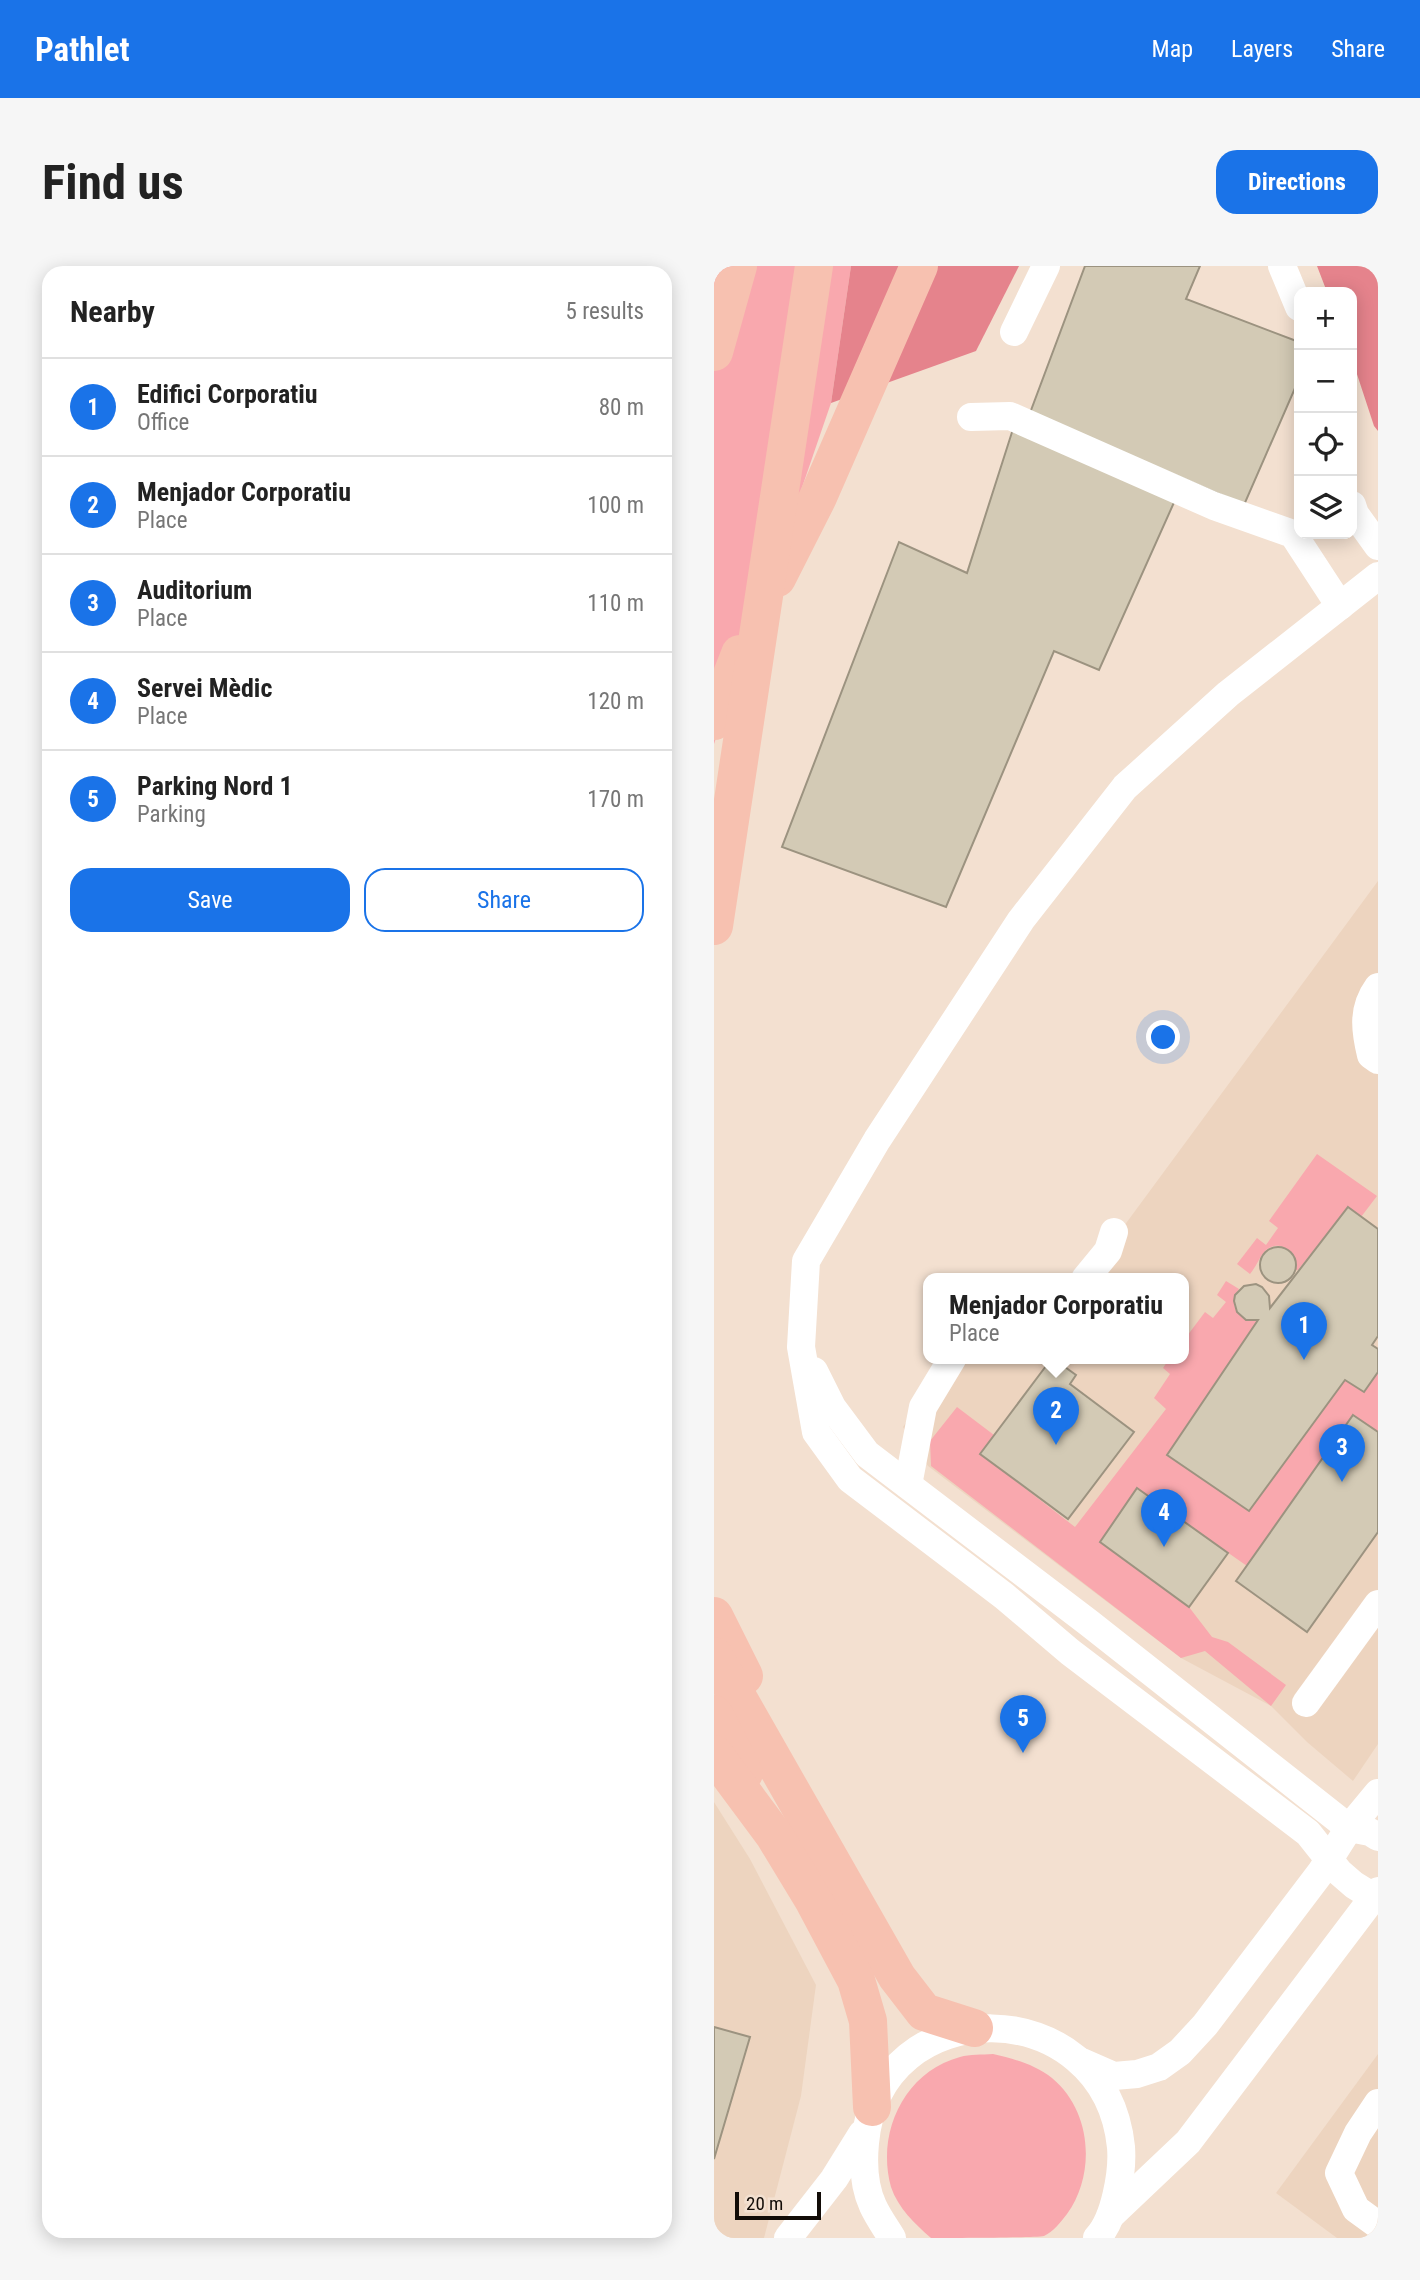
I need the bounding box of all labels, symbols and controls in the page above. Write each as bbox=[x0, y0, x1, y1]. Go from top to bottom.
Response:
text: Pathlet bbox=[35, 30, 130, 69]
text: Map bbox=[1152, 35, 1193, 63]
text: Layers bbox=[1231, 35, 1293, 63]
text: Share bbox=[1331, 35, 1385, 63]
button: Directions bbox=[1216, 150, 1378, 214]
text: Find us bbox=[42, 154, 184, 211]
map controls bbox=[1294, 287, 1357, 539]
button: + bbox=[1294, 287, 1357, 350]
text: Nearby bbox=[70, 294, 155, 329]
text: 5 results bbox=[566, 298, 644, 325]
button: − bbox=[1294, 350, 1357, 413]
text: Edifici Corporatiu bbox=[137, 379, 318, 409]
text: 1 bbox=[87, 394, 99, 421]
text: 80 m bbox=[599, 394, 644, 421]
text: Office bbox=[137, 409, 189, 436]
button: locate bbox=[1294, 413, 1357, 476]
button: layers bbox=[1294, 476, 1357, 539]
text: Menjador Corporatiu bbox=[137, 477, 351, 507]
text: 2 bbox=[87, 492, 99, 519]
text: 100 m bbox=[587, 492, 644, 519]
text: Place bbox=[137, 507, 187, 534]
text: Auditorium bbox=[137, 575, 252, 605]
text: 3 bbox=[87, 590, 99, 617]
text: 110 m bbox=[587, 590, 644, 617]
text: Place bbox=[137, 605, 187, 632]
text: Servei Mèdic bbox=[137, 673, 272, 703]
text: 4 bbox=[87, 688, 99, 715]
text: 120 m bbox=[587, 688, 644, 715]
text: Place bbox=[137, 703, 187, 730]
text: Parking Nord 1 bbox=[137, 771, 293, 801]
text: 5 bbox=[87, 786, 99, 813]
text: 170 m bbox=[587, 786, 644, 813]
text: Parking bbox=[137, 801, 206, 828]
button: Save bbox=[70, 868, 350, 932]
button: Share bbox=[364, 868, 644, 932]
your location bbox=[1146, 1020, 1180, 1054]
popup bbox=[923, 1273, 1189, 1364]
text: Menjador Corporatiu bbox=[949, 1290, 1163, 1320]
pin: 1 bbox=[1281, 1302, 1327, 1360]
text: Place bbox=[949, 1320, 999, 1347]
pin: 2 bbox=[1033, 1387, 1079, 1445]
pin: 3 bbox=[1319, 1424, 1365, 1482]
pin: 4 bbox=[1141, 1489, 1187, 1547]
pin: 5 bbox=[1000, 1695, 1046, 1753]
scale bar bbox=[735, 2189, 821, 2221]
text: 20 m bbox=[746, 2192, 783, 2215]

